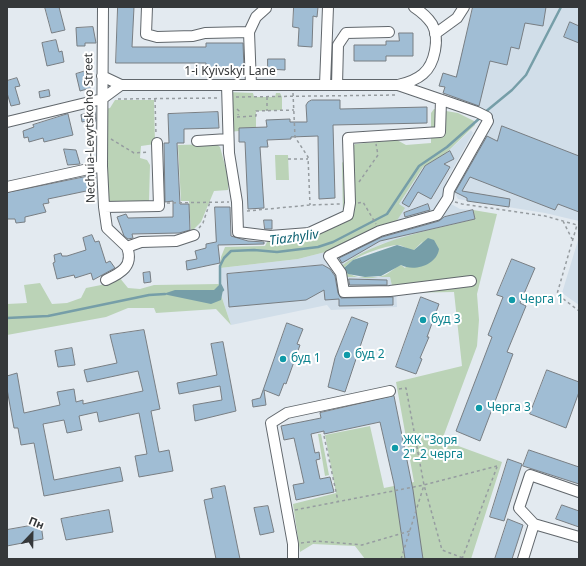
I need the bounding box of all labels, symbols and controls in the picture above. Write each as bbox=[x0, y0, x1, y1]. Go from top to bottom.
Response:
street label: Nechuia-Levytskoho Street bbox=[81, 53, 99, 203]
street label: 1-i Kyivskyi Lane bbox=[184, 65, 276, 79]
water label: Tiazhyliv bbox=[268, 227, 320, 249]
place label: Черга 1 bbox=[520, 293, 564, 307]
marker: Черга 1 bbox=[507, 295, 517, 305]
place label: буд 3 bbox=[431, 313, 461, 327]
marker: буд 3 bbox=[418, 315, 428, 325]
place label: буд 2 bbox=[355, 348, 385, 362]
marker: буд 2 bbox=[342, 350, 352, 360]
place label: буд 1 bbox=[291, 352, 321, 366]
marker: буд 1 bbox=[278, 354, 288, 364]
place label: Черга 3 bbox=[487, 401, 531, 415]
marker: Черга 3 bbox=[474, 403, 484, 413]
place label: ЖК "Зоря 2"_2 черга bbox=[403, 434, 463, 462]
marker: ЖК "Зоря 2"_2 черга bbox=[390, 443, 400, 453]
text: Пн bbox=[27, 513, 47, 532]
north arrow bbox=[12, 514, 52, 554]

